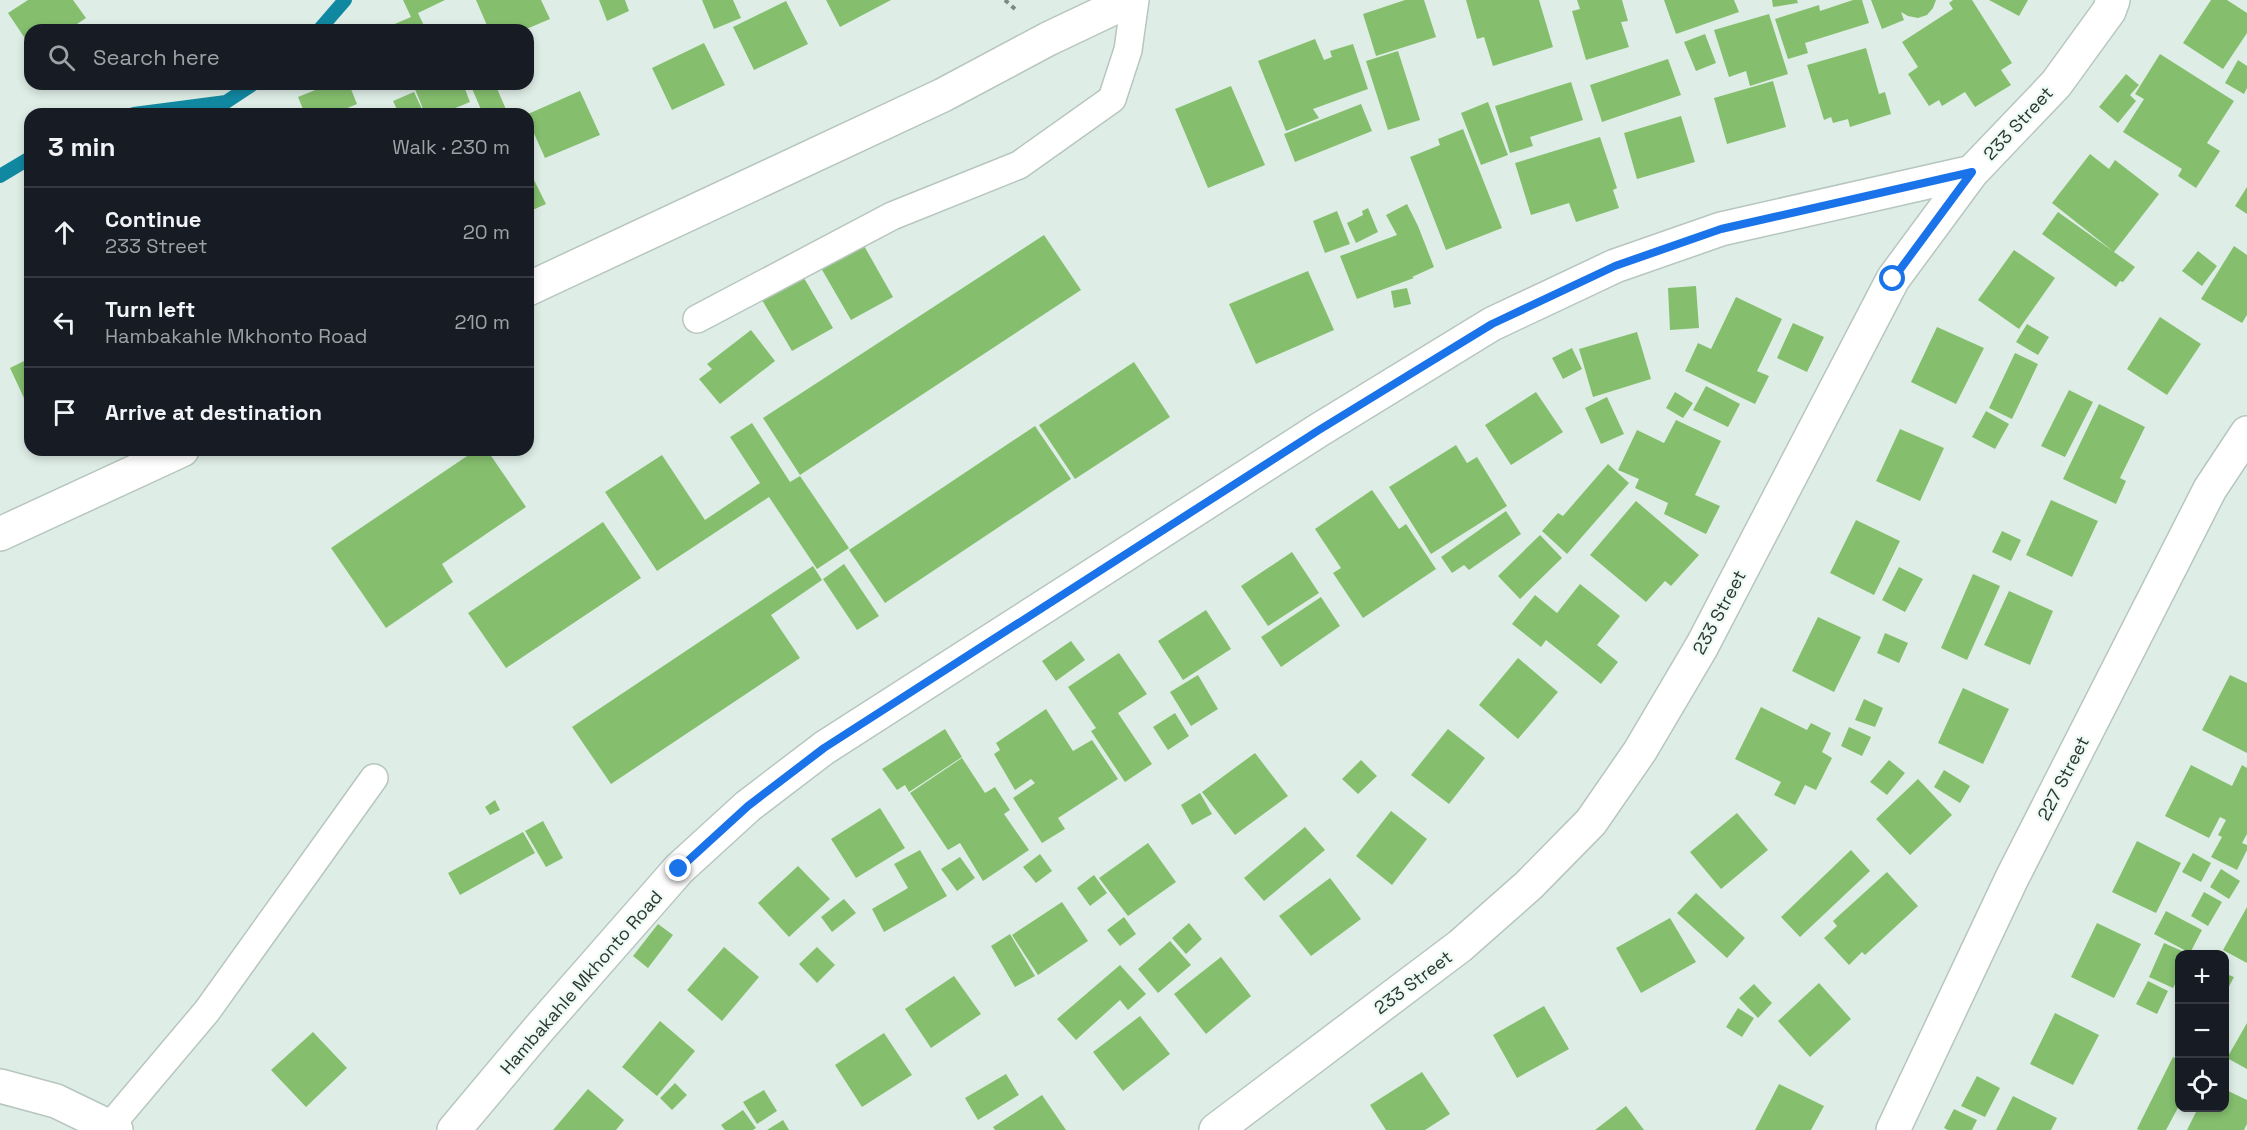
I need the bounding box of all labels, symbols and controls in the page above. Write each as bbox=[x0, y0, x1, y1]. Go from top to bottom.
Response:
search box bbox=[24, 24, 534, 90]
icon: search bbox=[45, 41, 78, 74]
text: Search here bbox=[93, 43, 220, 71]
street label: 233 Street bbox=[1978, 81, 2058, 165]
text: 3 min bbox=[48, 130, 116, 164]
text: Walk · 230 m bbox=[392, 134, 510, 160]
text: Continue bbox=[105, 205, 201, 233]
icon: ahead bbox=[48, 216, 81, 249]
text: 20 m bbox=[463, 219, 510, 245]
text: 233 Street bbox=[105, 233, 207, 259]
route start bbox=[1879, 265, 1905, 291]
text: Turn left bbox=[105, 295, 195, 323]
icon: left bbox=[48, 306, 81, 339]
text: 210 m bbox=[454, 309, 510, 335]
text: Hambakahle Mkhonto Road bbox=[105, 323, 367, 349]
icon: arrive bbox=[48, 396, 81, 429]
text: Arrive at destination bbox=[105, 398, 322, 426]
street label: 233 Street bbox=[1687, 566, 1751, 658]
street label: 227 Street bbox=[2032, 732, 2094, 824]
route end bbox=[665, 855, 691, 881]
street label: Hambakahle Mkhonto Road bbox=[495, 885, 667, 1079]
street label: 233 Street bbox=[1369, 945, 1457, 1019]
map controls bbox=[2175, 950, 2229, 1112]
button: + bbox=[2175, 950, 2229, 1004]
button: − bbox=[2175, 1004, 2229, 1058]
button: locate bbox=[2175, 1058, 2229, 1112]

